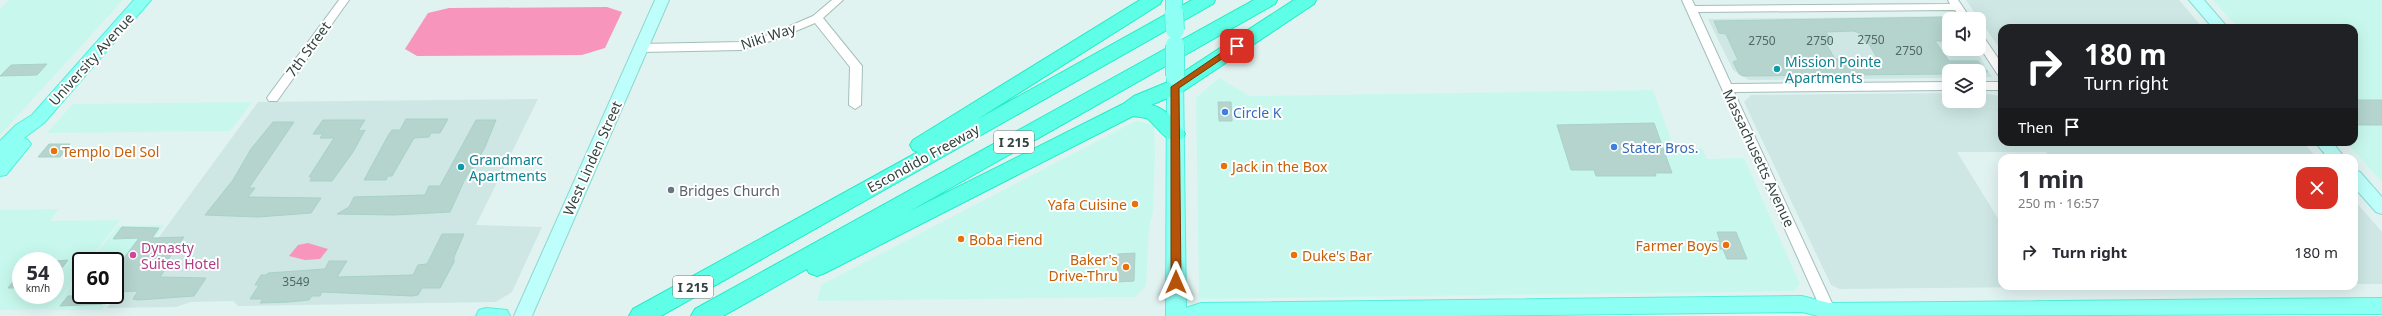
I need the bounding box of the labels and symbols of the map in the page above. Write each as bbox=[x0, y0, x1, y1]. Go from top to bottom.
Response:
street label: University Avenue bbox=[44, 8, 138, 109]
street label: 7th Street bbox=[281, 17, 335, 81]
street label: Niki Way bbox=[738, 18, 799, 54]
pin bbox=[1220, 29, 1254, 63]
house number: 2750 bbox=[1857, 31, 1885, 48]
house number: 2750 bbox=[1748, 32, 1776, 49]
house number: 2750 bbox=[1806, 32, 1834, 49]
house number: 2750 bbox=[1895, 42, 1923, 59]
place label: Mission Pointe Apartments bbox=[1785, 52, 1881, 87]
marker: Mission Pointe Apartments bbox=[1772, 64, 1782, 74]
street label: Massachusetts Avenue bbox=[1719, 86, 1799, 230]
street label: West Linden Street bbox=[558, 98, 626, 218]
place label: Circle K bbox=[1233, 103, 1282, 122]
marker: Circle K bbox=[1220, 107, 1230, 117]
street label: Escondido Freeway bbox=[863, 119, 983, 197]
road number: I 215 bbox=[994, 131, 1034, 153]
place label: Stater Bros. bbox=[1622, 138, 1699, 157]
place label: Templo Del Sol bbox=[62, 142, 159, 161]
marker: Stater Bros. bbox=[1609, 142, 1619, 152]
marker: Templo Del Sol bbox=[49, 146, 59, 156]
place label: Grandmarc Apartments bbox=[469, 150, 547, 185]
place label: Jack in the Box bbox=[1230, 157, 1328, 176]
marker: Jack in the Box bbox=[1219, 161, 1229, 171]
marker: Grandmarc Apartments bbox=[456, 162, 466, 172]
place label: Bridges Church bbox=[679, 181, 780, 200]
marker: Bridges Church bbox=[666, 185, 676, 195]
place label: Yafa Cuisine bbox=[1048, 195, 1127, 214]
marker: Yafa Cuisine bbox=[1130, 199, 1140, 209]
place label: Boba Fiend bbox=[969, 230, 1043, 249]
marker: Boba Fiend bbox=[956, 234, 966, 244]
place label: Farmer Boys bbox=[1636, 236, 1718, 255]
place label: Dynasty Suites Hotel bbox=[141, 238, 220, 273]
marker: Farmer Boys bbox=[1721, 240, 1731, 250]
place label: Duke's Bar bbox=[1302, 246, 1372, 265]
marker: Dynasty Suites Hotel bbox=[128, 250, 138, 260]
place label: Baker's Drive-Thru bbox=[1049, 250, 1118, 285]
marker: Duke's Bar bbox=[1289, 250, 1299, 260]
speed limit sign: 60 bbox=[72, 252, 124, 304]
position arrow bbox=[1155, 261, 1197, 303]
marker: Baker's Drive-Thru bbox=[1121, 262, 1131, 272]
house number: 3549 bbox=[282, 273, 310, 290]
road number: I 215 bbox=[673, 276, 713, 298]

